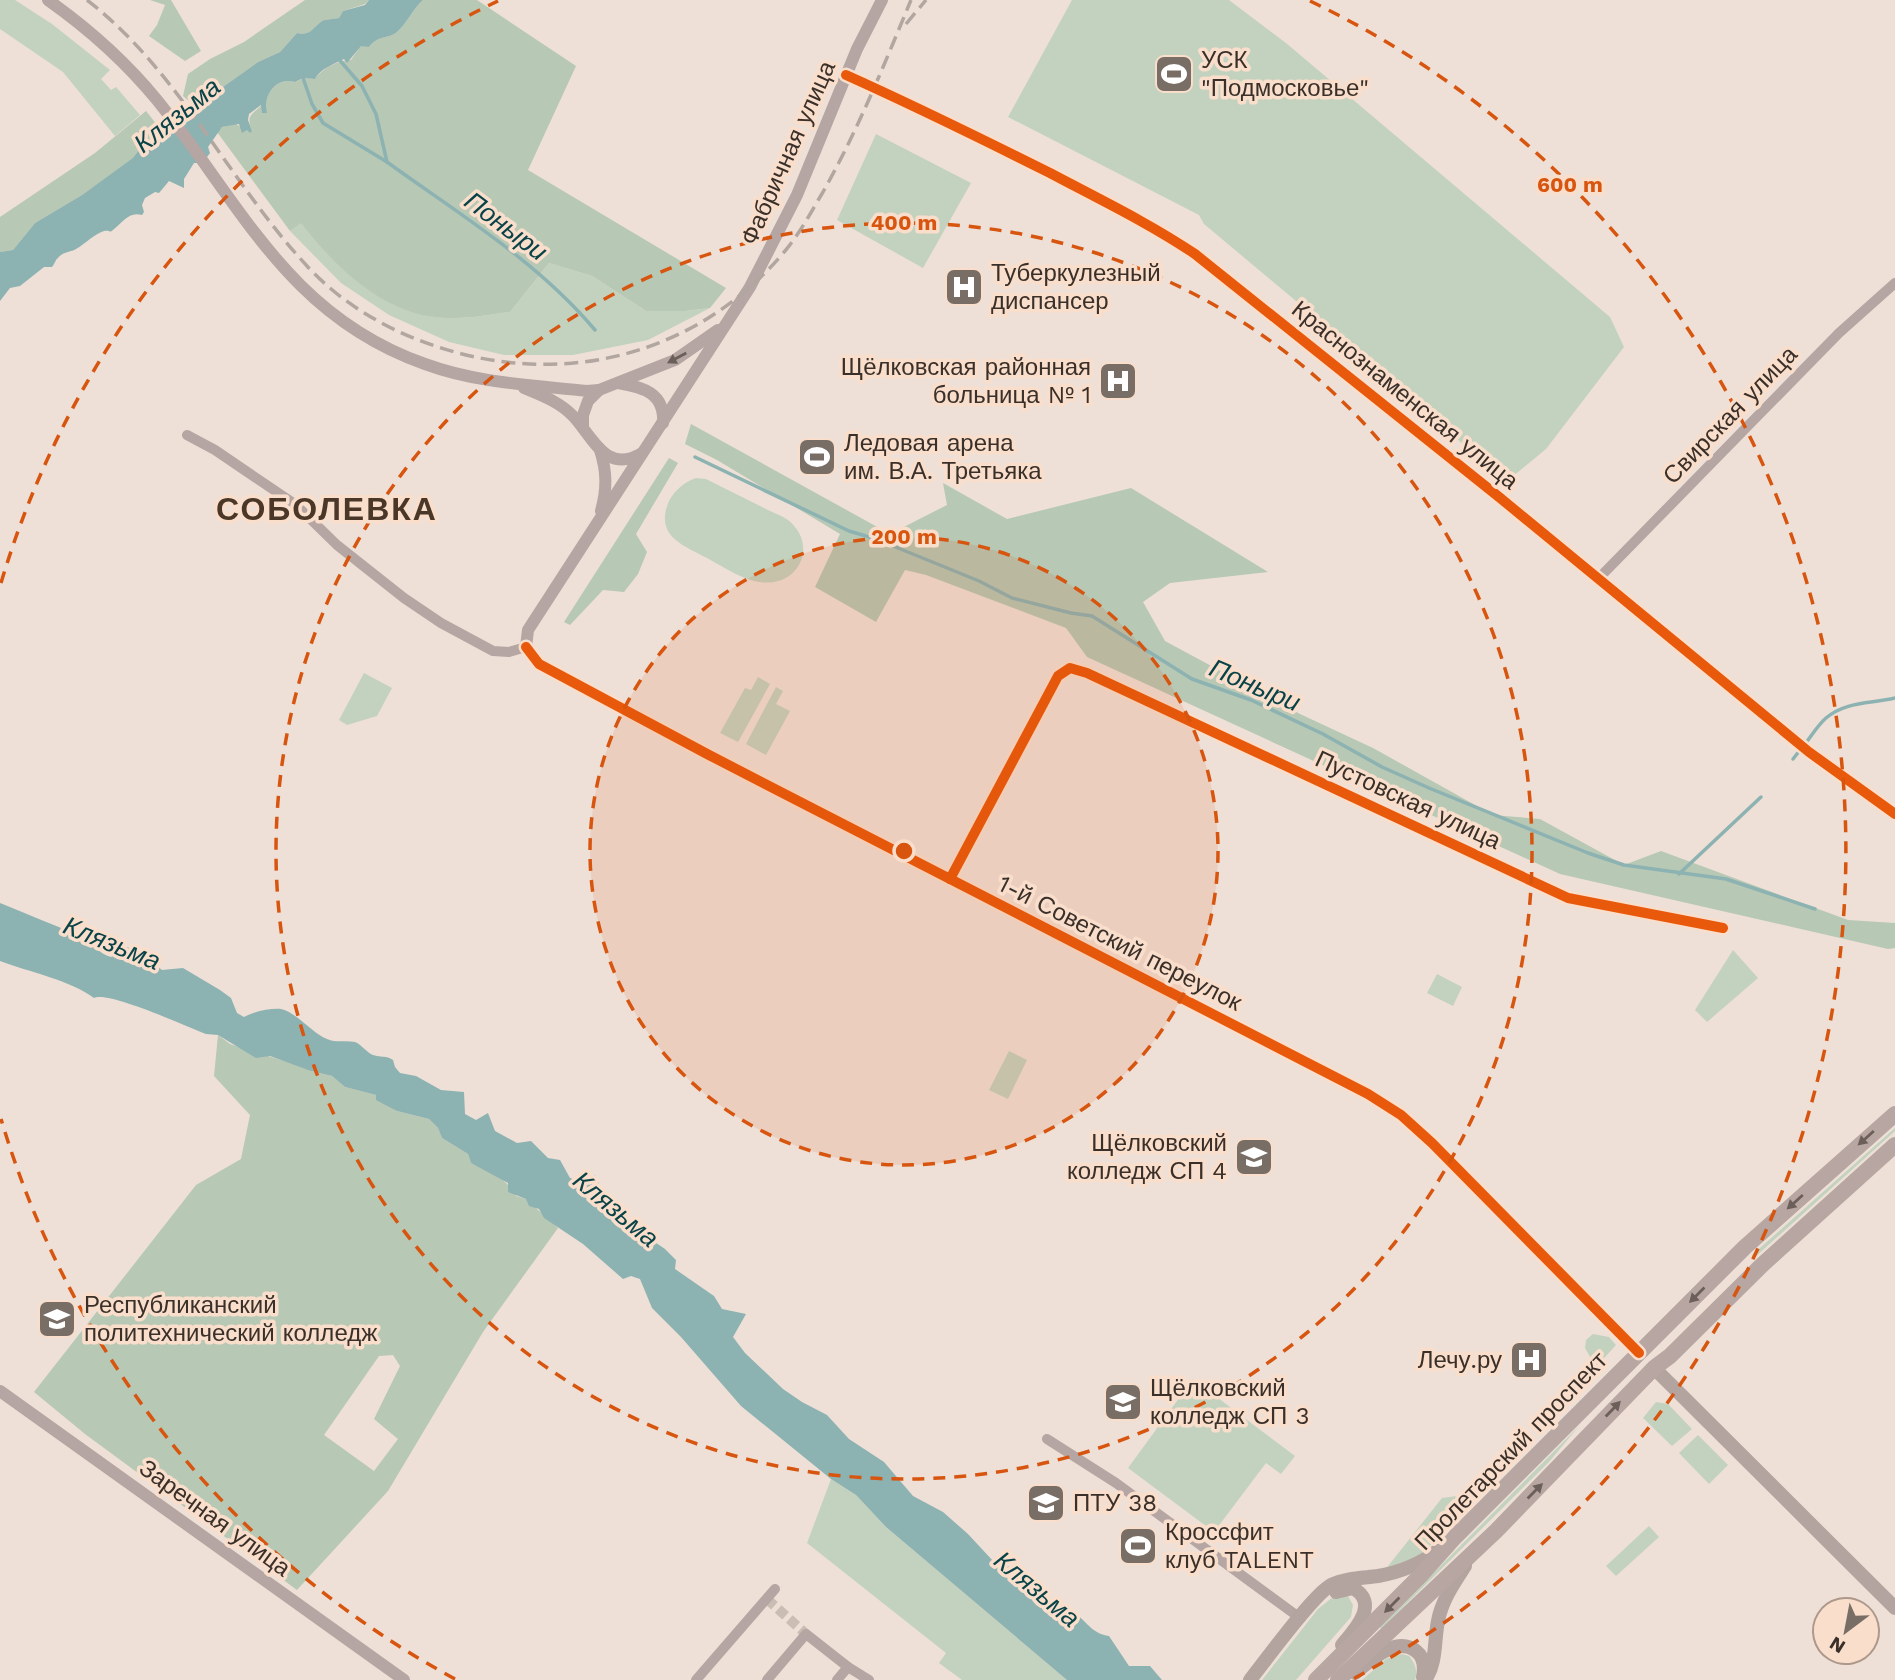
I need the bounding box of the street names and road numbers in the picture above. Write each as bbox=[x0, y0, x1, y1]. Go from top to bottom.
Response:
street label: Фабричная улица bbox=[735, 56, 841, 249]
street label: Краснознаменская улица bbox=[1286, 295, 1524, 495]
street label: Свирская улица bbox=[1657, 340, 1803, 490]
street label: Пустовская улица bbox=[1311, 745, 1506, 855]
street label: 1-й Советский переулок bbox=[994, 869, 1247, 1017]
street label: Пролетарский проспект bbox=[1409, 1346, 1613, 1556]
street label: Заречная улица bbox=[134, 1454, 297, 1583]

